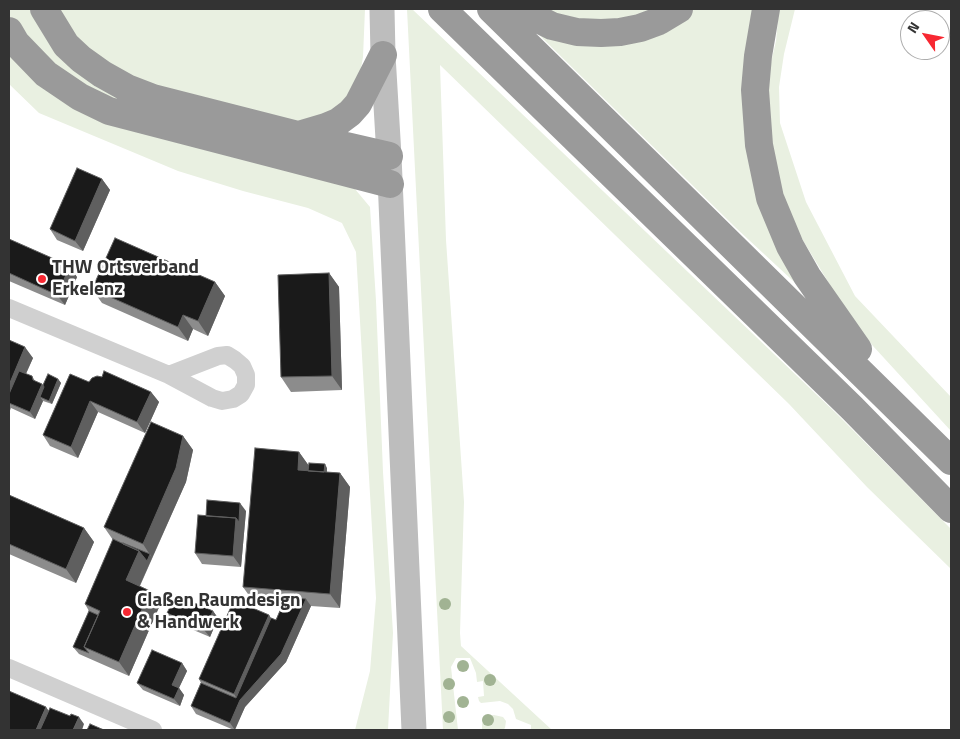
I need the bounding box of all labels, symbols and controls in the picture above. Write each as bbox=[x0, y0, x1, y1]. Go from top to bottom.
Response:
north arrow bbox=[900, 10, 950, 60]
text: N bbox=[901, 17, 924, 37]
place label: THW Ortsverband Erkelenz bbox=[52, 257, 199, 301]
marker: THW Ortsverband Erkelenz bbox=[36, 273, 48, 285]
place label: Claßen Raumdesign & Handwerk bbox=[137, 590, 301, 634]
marker: Claßen Raumdesign & Handwerk bbox=[121, 606, 133, 618]

